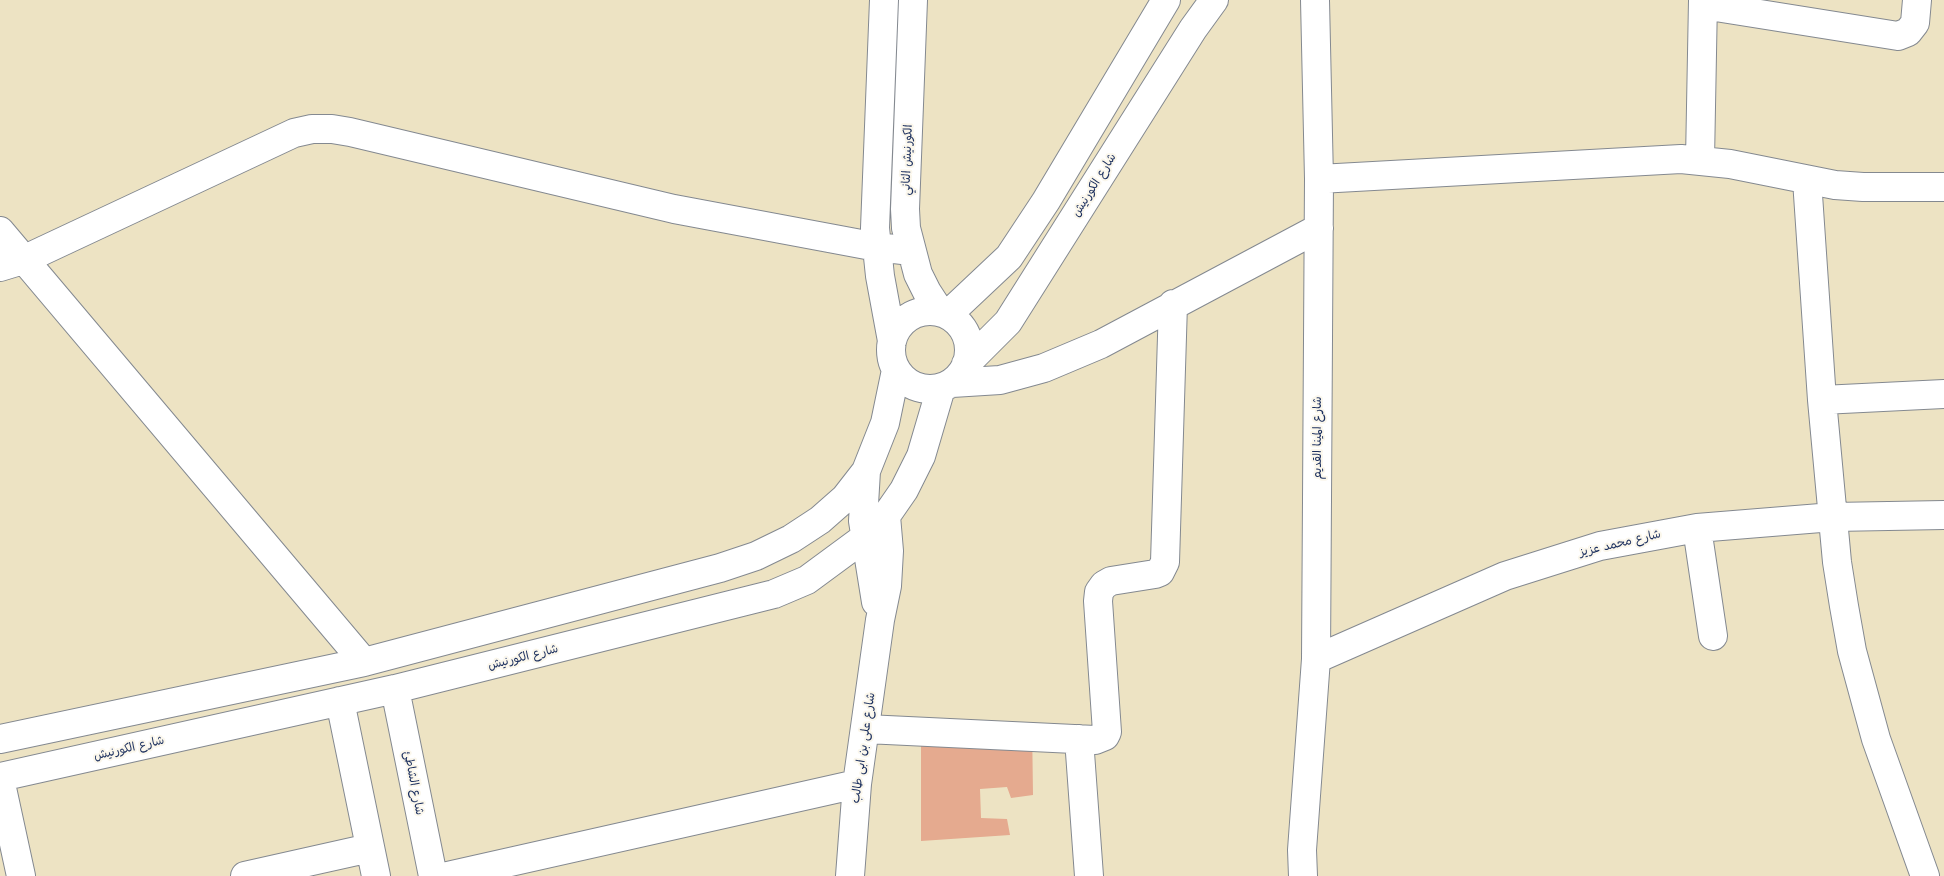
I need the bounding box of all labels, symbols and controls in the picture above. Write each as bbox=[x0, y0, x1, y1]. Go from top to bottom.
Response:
street label: الكورنيش الثاني bbox=[899, 124, 915, 196]
street label: شارع الكورنيش bbox=[1069, 151, 1119, 219]
street label: شارع المينا القديم bbox=[1310, 396, 1324, 480]
street label: شارع محمد عزيز bbox=[1578, 527, 1662, 559]
street label: شارع الكورنيش bbox=[486, 641, 560, 673]
street label: شارع على بن ابى طالب bbox=[848, 692, 878, 804]
street label: شارع الكورنيش bbox=[92, 733, 166, 763]
street label: شارع الشاطئ bbox=[401, 750, 427, 816]

